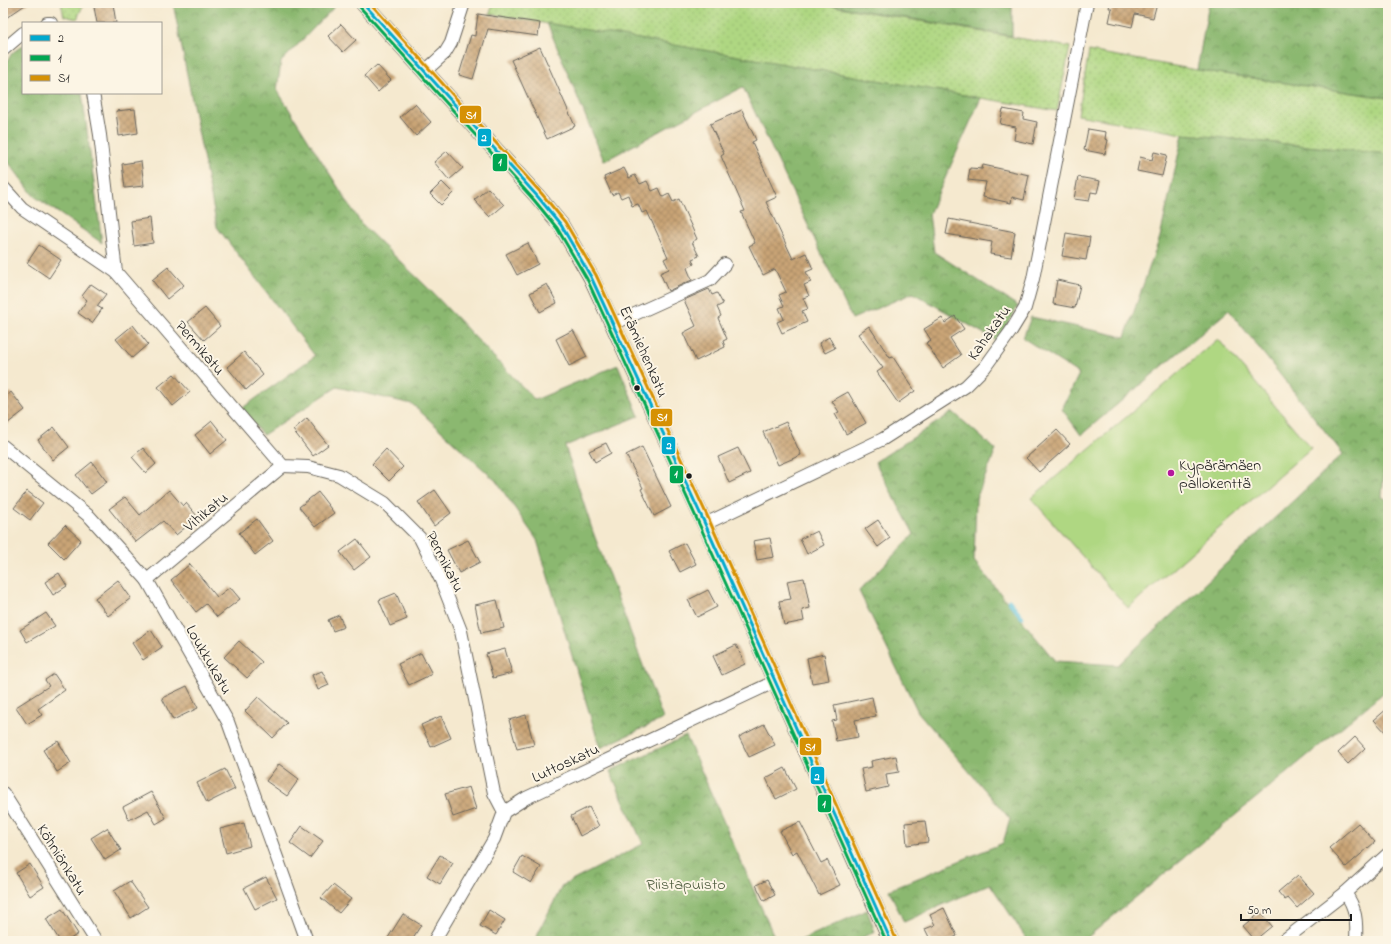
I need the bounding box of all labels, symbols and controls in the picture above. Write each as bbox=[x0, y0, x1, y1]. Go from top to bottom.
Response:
legend bbox=[22, 22, 162, 94]
text: 2 bbox=[58, 30, 64, 48]
text: 1 bbox=[58, 50, 62, 68]
text: S1 bbox=[58, 70, 70, 88]
line badge: S1 bbox=[459, 105, 482, 124]
text: S1 bbox=[466, 108, 477, 124]
line badge: 2 bbox=[477, 128, 492, 147]
text: 2 bbox=[480, 130, 487, 146]
line badge: 1 bbox=[492, 153, 508, 172]
text: 1 bbox=[498, 155, 502, 171]
street label: Kahakatu bbox=[962, 301, 1017, 366]
street label: Erämiehenkatu bbox=[612, 302, 674, 401]
street label: Permikatu bbox=[169, 316, 230, 381]
unlabelled marker bbox=[632, 383, 642, 393]
line badge: S1 bbox=[650, 408, 673, 427]
text: S1 bbox=[657, 410, 668, 426]
line badge: 2 bbox=[661, 436, 676, 455]
text: 2 bbox=[665, 438, 672, 454]
place label: Kypärämäen pallokenttä bbox=[1179, 454, 1261, 496]
line badge: 1 bbox=[669, 465, 684, 484]
text: 1 bbox=[674, 467, 678, 483]
marker: Kypärämäen pallokenttä bbox=[1166, 468, 1176, 478]
unlabelled marker bbox=[684, 471, 694, 481]
street label: Vihikatu bbox=[178, 487, 234, 539]
street label: Permikatu bbox=[419, 527, 470, 597]
street label: Loukkukatu bbox=[179, 621, 238, 699]
line badge: S1 bbox=[799, 737, 822, 756]
street label: Luttoskatu bbox=[528, 738, 604, 790]
text: S1 bbox=[805, 740, 816, 756]
line badge: 2 bbox=[810, 766, 825, 785]
text: 2 bbox=[813, 769, 820, 785]
line badge: 1 bbox=[817, 794, 832, 813]
text: 1 bbox=[822, 797, 826, 813]
street label: Köhniönkatu bbox=[30, 820, 93, 900]
park label: Riistapuisto bbox=[646, 873, 726, 897]
scale bar bbox=[1241, 896, 1351, 922]
text: 50 m bbox=[1247, 902, 1271, 920]

